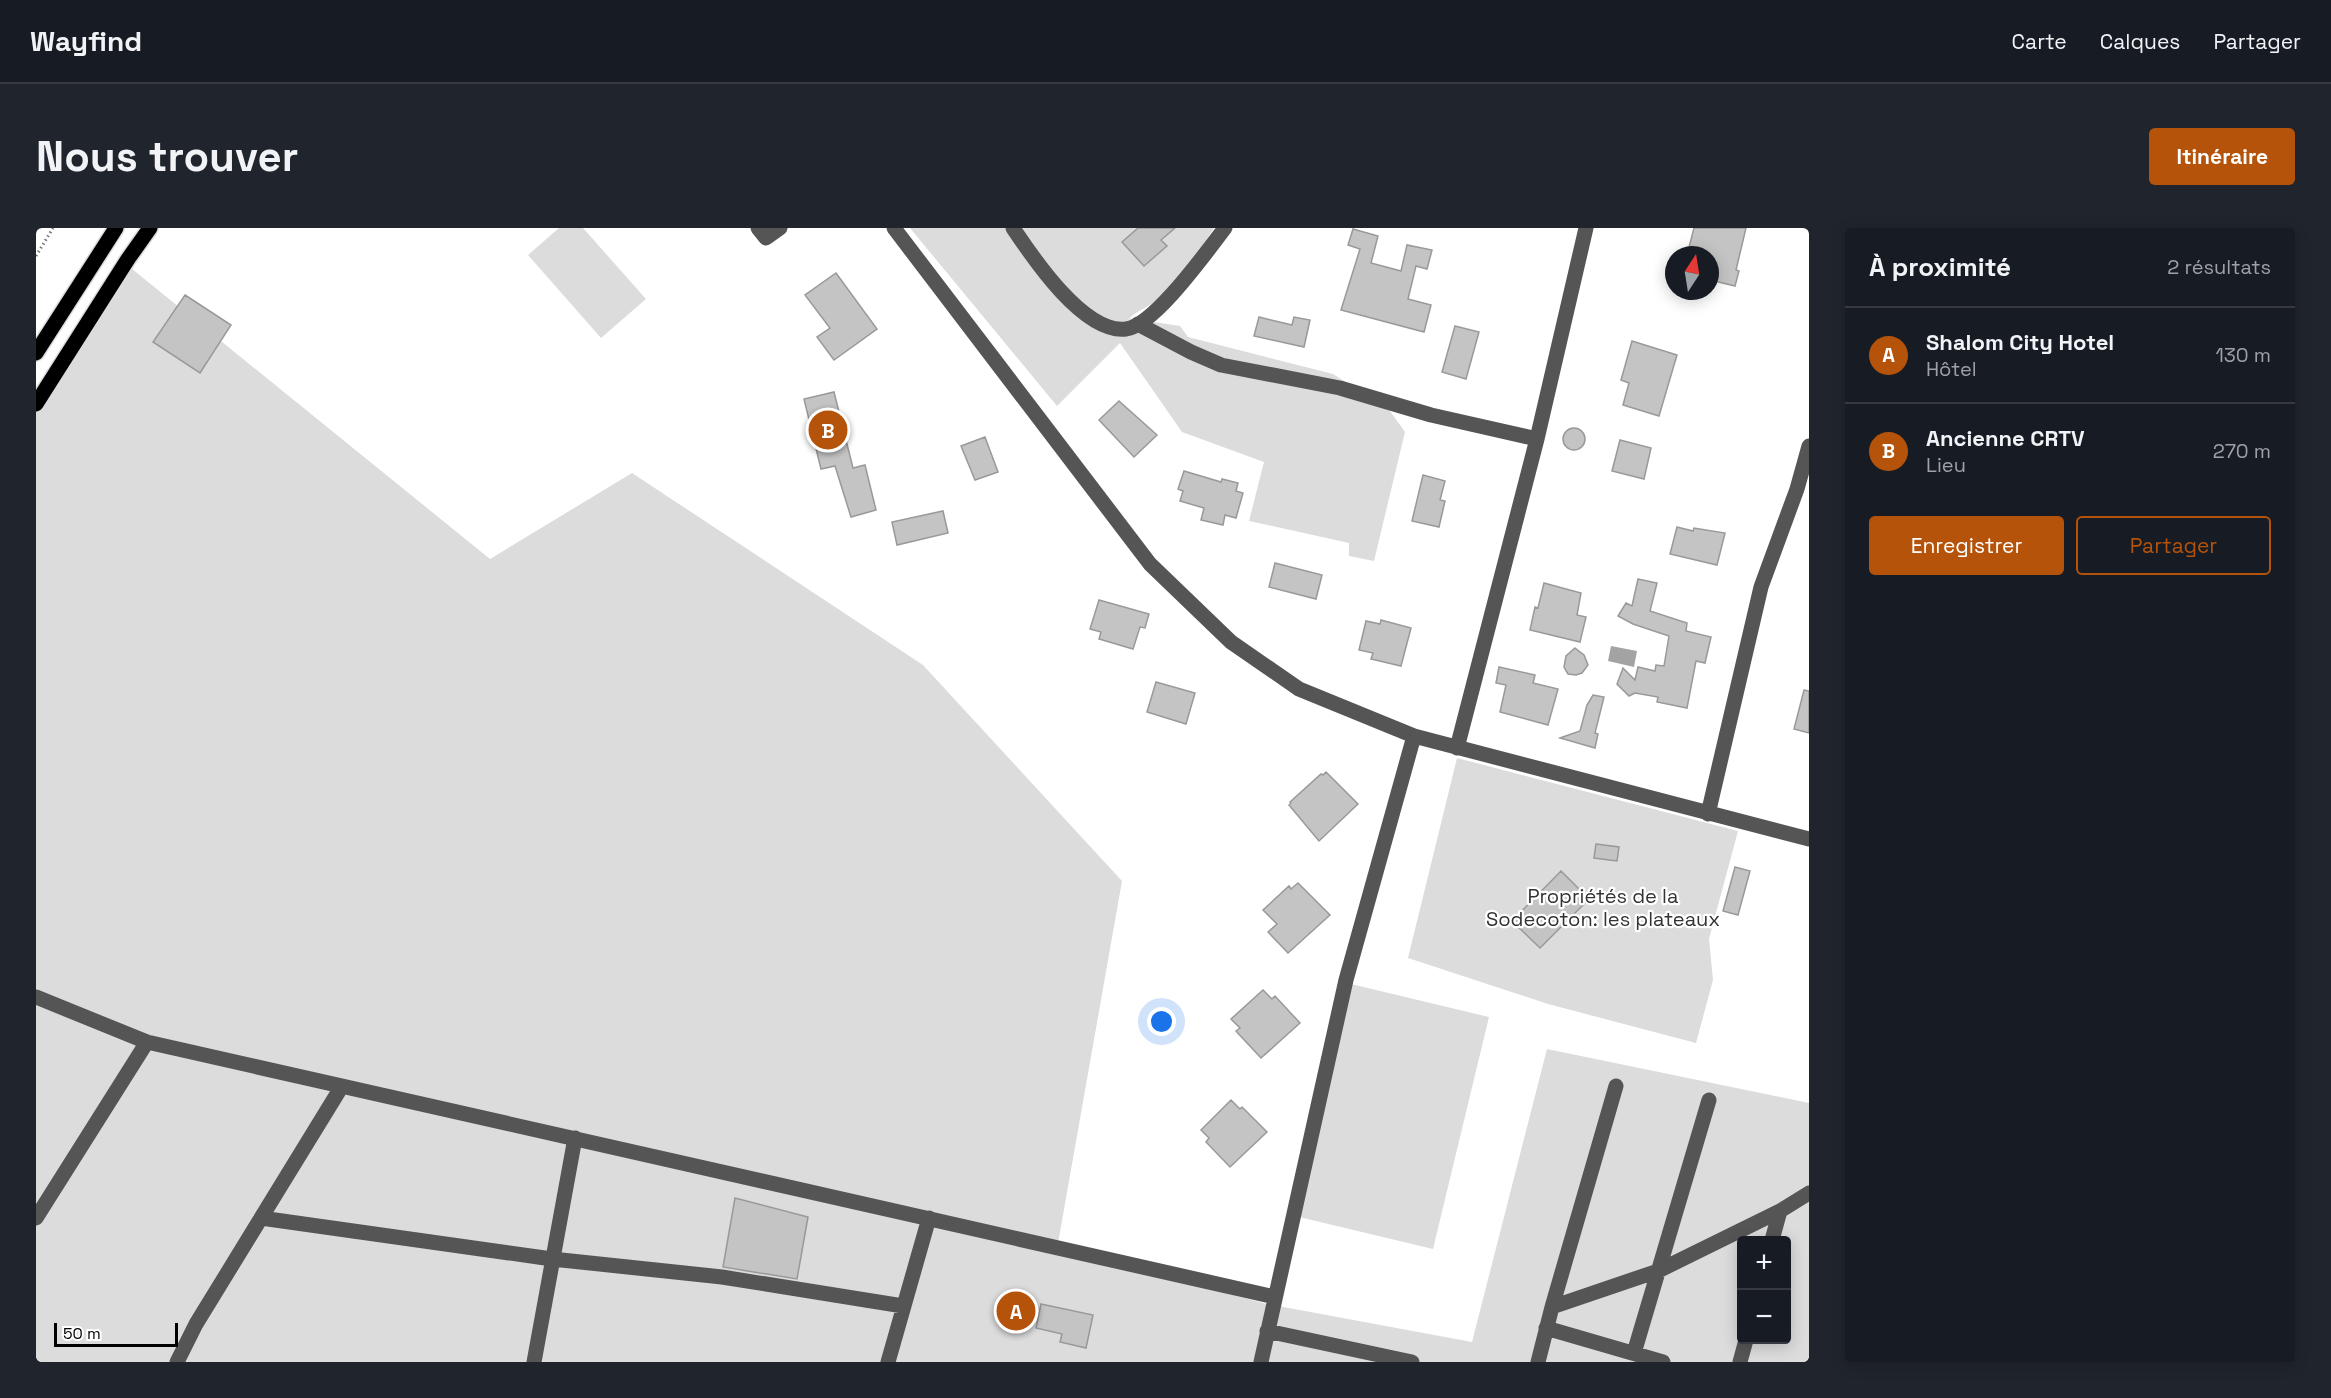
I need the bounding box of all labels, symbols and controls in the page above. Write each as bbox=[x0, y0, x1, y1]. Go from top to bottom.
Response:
text: Wayfind bbox=[30, 23, 142, 59]
text: Carte bbox=[2012, 28, 2067, 55]
text: Calques bbox=[2100, 28, 2180, 55]
text: Partager bbox=[2213, 28, 2301, 55]
button: Itinéraire bbox=[2149, 128, 2295, 185]
text: Nous trouver bbox=[36, 130, 298, 183]
north arrow bbox=[1665, 246, 1719, 300]
text: À proximité bbox=[1869, 250, 2011, 284]
text: 2 résultats bbox=[2167, 254, 2271, 280]
text: Shalom City Hotel bbox=[1926, 328, 2114, 356]
text: A bbox=[1882, 342, 1895, 368]
text: 130 m bbox=[2215, 342, 2271, 368]
text: Hôtel bbox=[1926, 356, 1977, 382]
pin: B bbox=[808, 408, 848, 452]
text: Ancienne CRTV bbox=[1926, 424, 2085, 452]
text: B bbox=[1882, 438, 1895, 464]
text: 270 m bbox=[2213, 438, 2271, 464]
text: Lieu bbox=[1926, 452, 1966, 478]
button: Enregistrer bbox=[1869, 516, 2064, 575]
button: Partager bbox=[2076, 516, 2271, 575]
park label: Propriétés de la Sodecoton: les plateaux bbox=[1486, 883, 1720, 932]
your location bbox=[1147, 1007, 1176, 1036]
map controls bbox=[1737, 1236, 1791, 1344]
button: + bbox=[1737, 1236, 1791, 1290]
pin: A bbox=[996, 1288, 1036, 1334]
button: − bbox=[1737, 1290, 1791, 1344]
scale bar bbox=[54, 1320, 178, 1348]
text: 50 m bbox=[63, 1323, 101, 1344]

